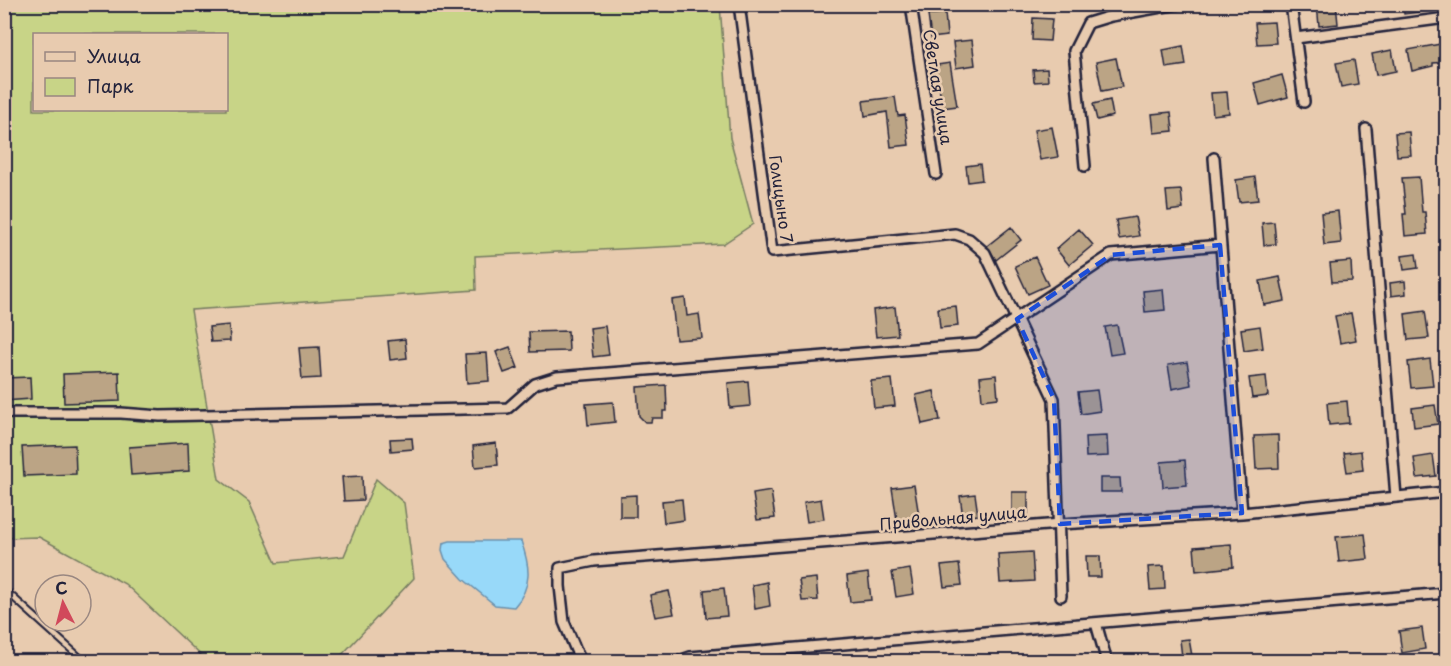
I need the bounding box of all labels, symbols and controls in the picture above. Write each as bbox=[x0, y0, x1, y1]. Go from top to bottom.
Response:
street label: Светлая улица bbox=[918, 27, 960, 146]
legend bbox=[33, 33, 228, 111]
text: Улица bbox=[87, 42, 141, 69]
text: Парк bbox=[87, 72, 134, 99]
street label: Голицыно 7 bbox=[764, 153, 800, 244]
street label: Привольная улица bbox=[878, 499, 1027, 535]
north arrow bbox=[33, 573, 93, 633]
text: С bbox=[54, 575, 69, 600]

